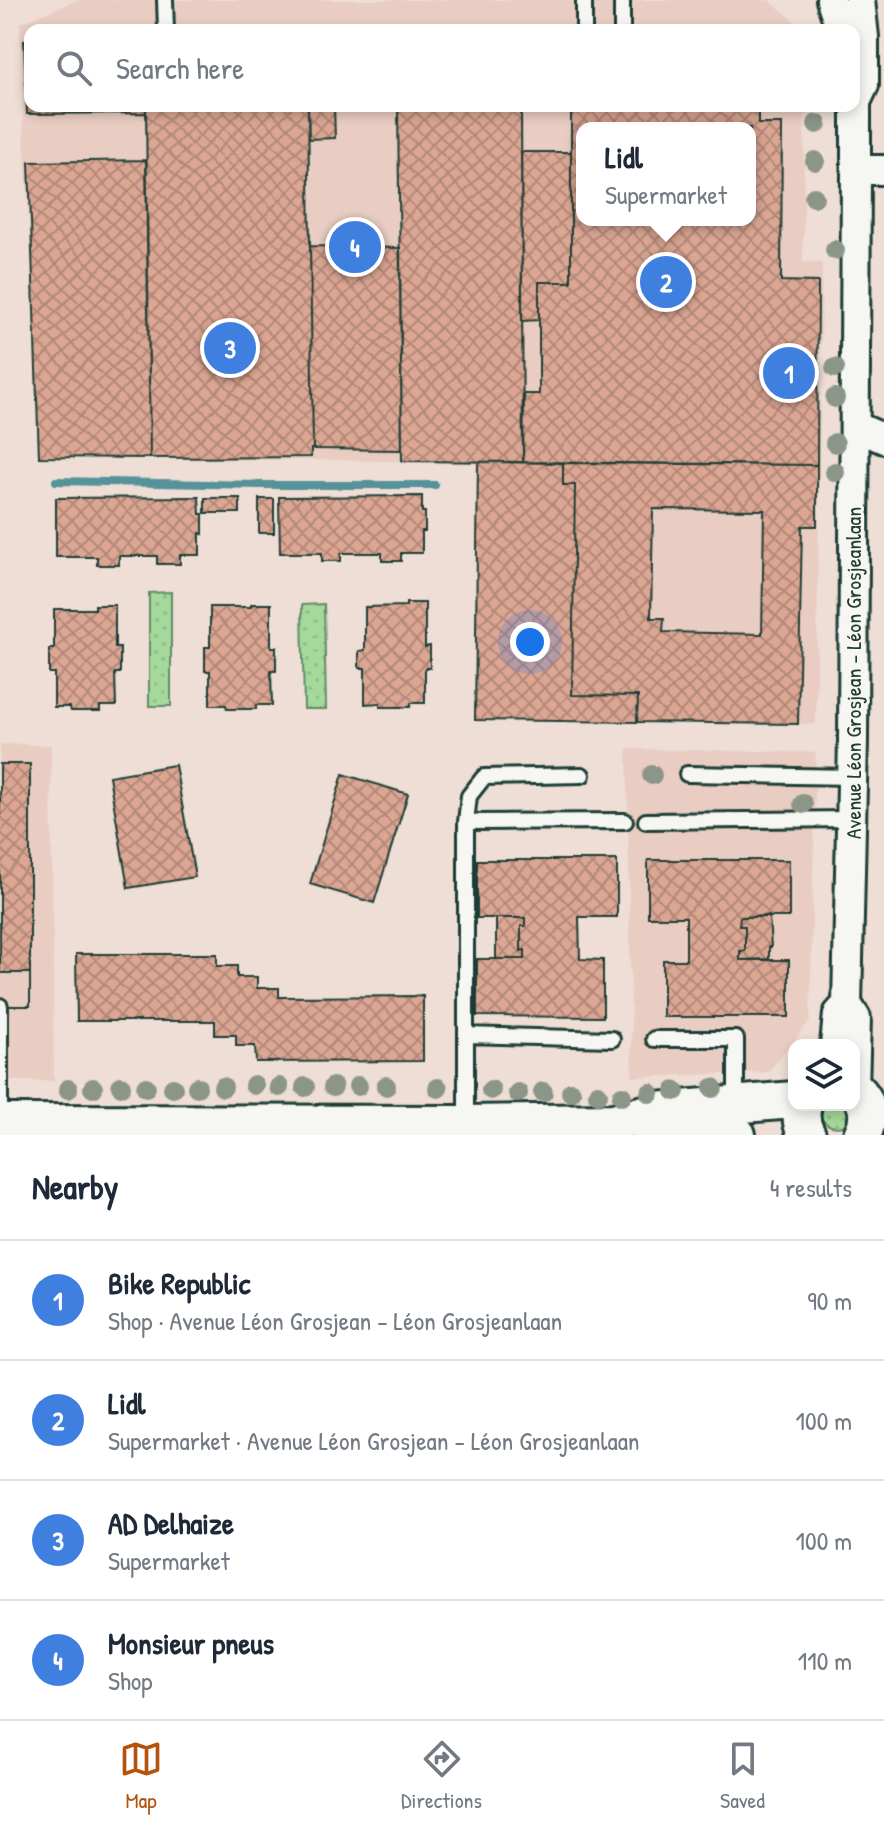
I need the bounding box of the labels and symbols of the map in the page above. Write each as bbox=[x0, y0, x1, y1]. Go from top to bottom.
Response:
pin: 4 bbox=[329, 217, 381, 277]
pin: 2 bbox=[640, 252, 692, 312]
pin: 3 bbox=[204, 318, 256, 378]
pin: 1 bbox=[763, 343, 815, 403]
street label: Avenue Léon Grosjean - Léon Grosjeanlaan bbox=[838, 507, 868, 839]
your location bbox=[510, 622, 550, 662]

